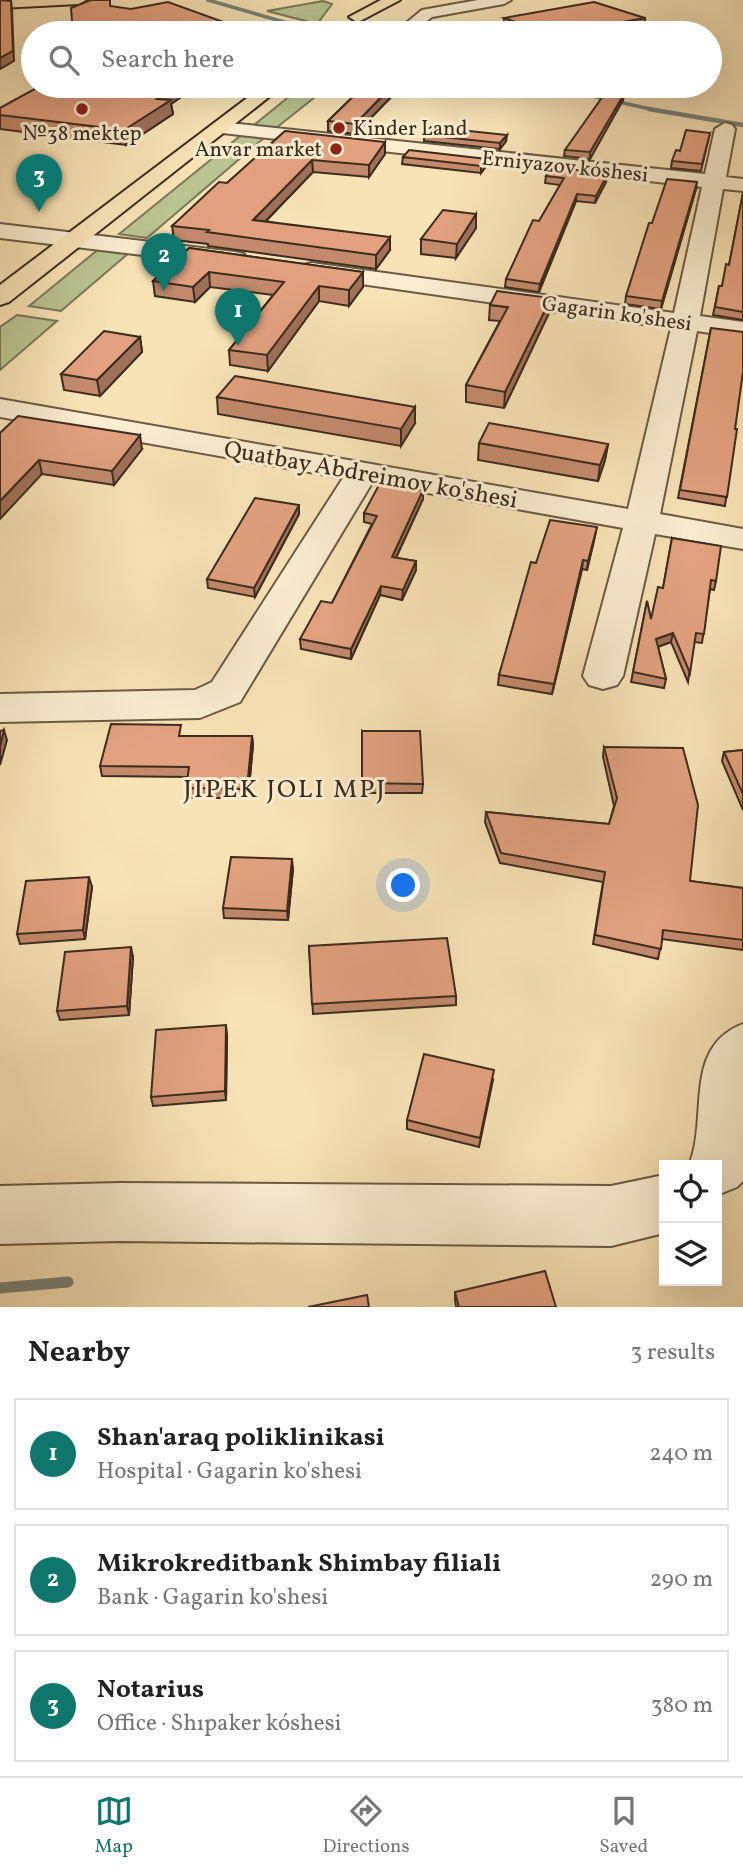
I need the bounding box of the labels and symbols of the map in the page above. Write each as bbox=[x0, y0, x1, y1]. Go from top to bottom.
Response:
marker: №38 mektep bbox=[74, 101, 90, 117]
place label: Kinder Land bbox=[353, 115, 468, 144]
place label: №38 mektep bbox=[22, 120, 142, 149]
marker: Kinder Land bbox=[331, 120, 347, 136]
place label: Anvar market bbox=[195, 136, 322, 165]
marker: Anvar market bbox=[328, 141, 344, 157]
street label: Erniyazov kóshesi bbox=[480, 144, 650, 191]
pin: 3 bbox=[16, 154, 62, 212]
pin: 2 bbox=[141, 233, 187, 291]
pin: 1 bbox=[215, 288, 261, 346]
street label: Gagarin ko'shesi bbox=[540, 290, 694, 339]
street label: Quatbay Abdreimov ko'shesi bbox=[221, 433, 520, 519]
district label: JIPEK JOLI MPJ bbox=[183, 772, 387, 808]
your location bbox=[386, 868, 420, 902]

